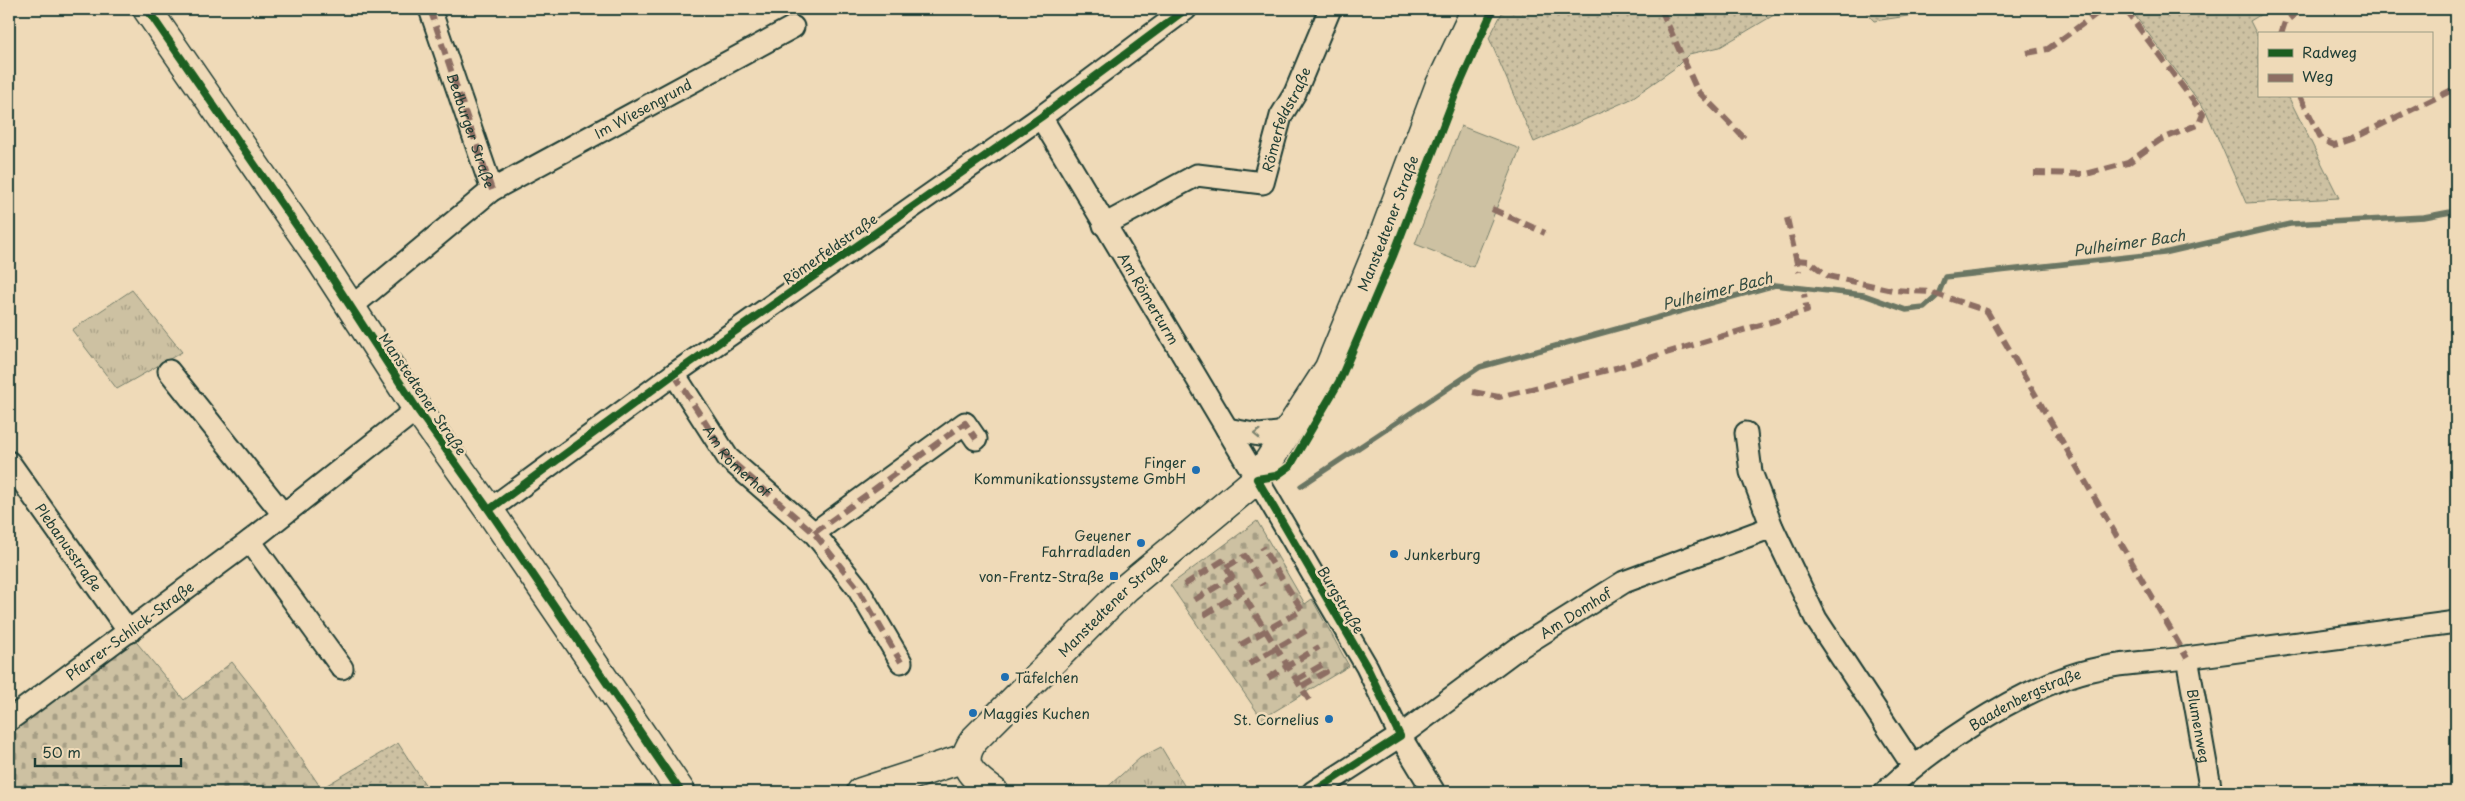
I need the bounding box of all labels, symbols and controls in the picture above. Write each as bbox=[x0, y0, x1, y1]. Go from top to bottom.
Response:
legend bbox=[2258, 32, 2432, 98]
text: Radweg bbox=[2302, 40, 2357, 63]
street label: Römerfeldstraße bbox=[1256, 64, 1315, 174]
text: Weg bbox=[2302, 64, 2333, 87]
street label: Bedburger Straße bbox=[442, 70, 501, 190]
street label: Im Wiesengrund bbox=[590, 73, 695, 143]
street label: Manstedtener Straße bbox=[1351, 152, 1423, 294]
street label: Römerfeldstraße bbox=[778, 208, 882, 290]
water label: Pulheimer Bach bbox=[2072, 223, 2187, 261]
street label: Am Römerturm bbox=[1113, 248, 1185, 348]
water label: Pulheimer Bach bbox=[1660, 265, 1775, 315]
street label: Manstedtener Straße bbox=[374, 329, 472, 459]
street label: Am Römerhof bbox=[699, 420, 777, 503]
one-way arrow bbox=[1253, 429, 1261, 440]
place label: Finger Kommunikationssysteme GmbH bbox=[974, 452, 1186, 489]
marker: Finger Kommunikationssysteme GmbH bbox=[1190, 464, 1202, 476]
street label: Plebanusstraße bbox=[31, 499, 107, 595]
place label: Geyener Fahrradladen bbox=[1041, 525, 1131, 562]
marker: Geyener Fahrradladen bbox=[1135, 537, 1147, 549]
place label: Junkerburg bbox=[1404, 544, 1481, 565]
street label: Manstedtener Straße bbox=[1053, 547, 1172, 661]
marker: Junkerburg bbox=[1388, 548, 1400, 560]
street label: Burgstraße bbox=[1313, 562, 1369, 638]
place label: von-Frentz-Straße bbox=[979, 566, 1104, 587]
marker: von-Frentz-Straße bbox=[1108, 570, 1120, 582]
street label: Pfarrer-Schlick-Straße bbox=[61, 576, 198, 685]
street label: Am Domhof bbox=[1535, 581, 1617, 643]
street label: Baadenbergstraße bbox=[1964, 663, 2083, 735]
place label: Täfelchen bbox=[1015, 667, 1079, 688]
marker: Täfelchen bbox=[999, 671, 1011, 683]
street label: Blumenweg bbox=[2182, 687, 2216, 765]
place label: Maggies Kuchen bbox=[983, 703, 1090, 724]
marker: Maggies Kuchen bbox=[967, 707, 979, 719]
place label: St. Cornelius bbox=[1233, 709, 1319, 730]
marker: St. Cornelius bbox=[1323, 713, 1335, 725]
scale bar bbox=[35, 736, 181, 768]
text: 50 m bbox=[42, 740, 81, 763]

